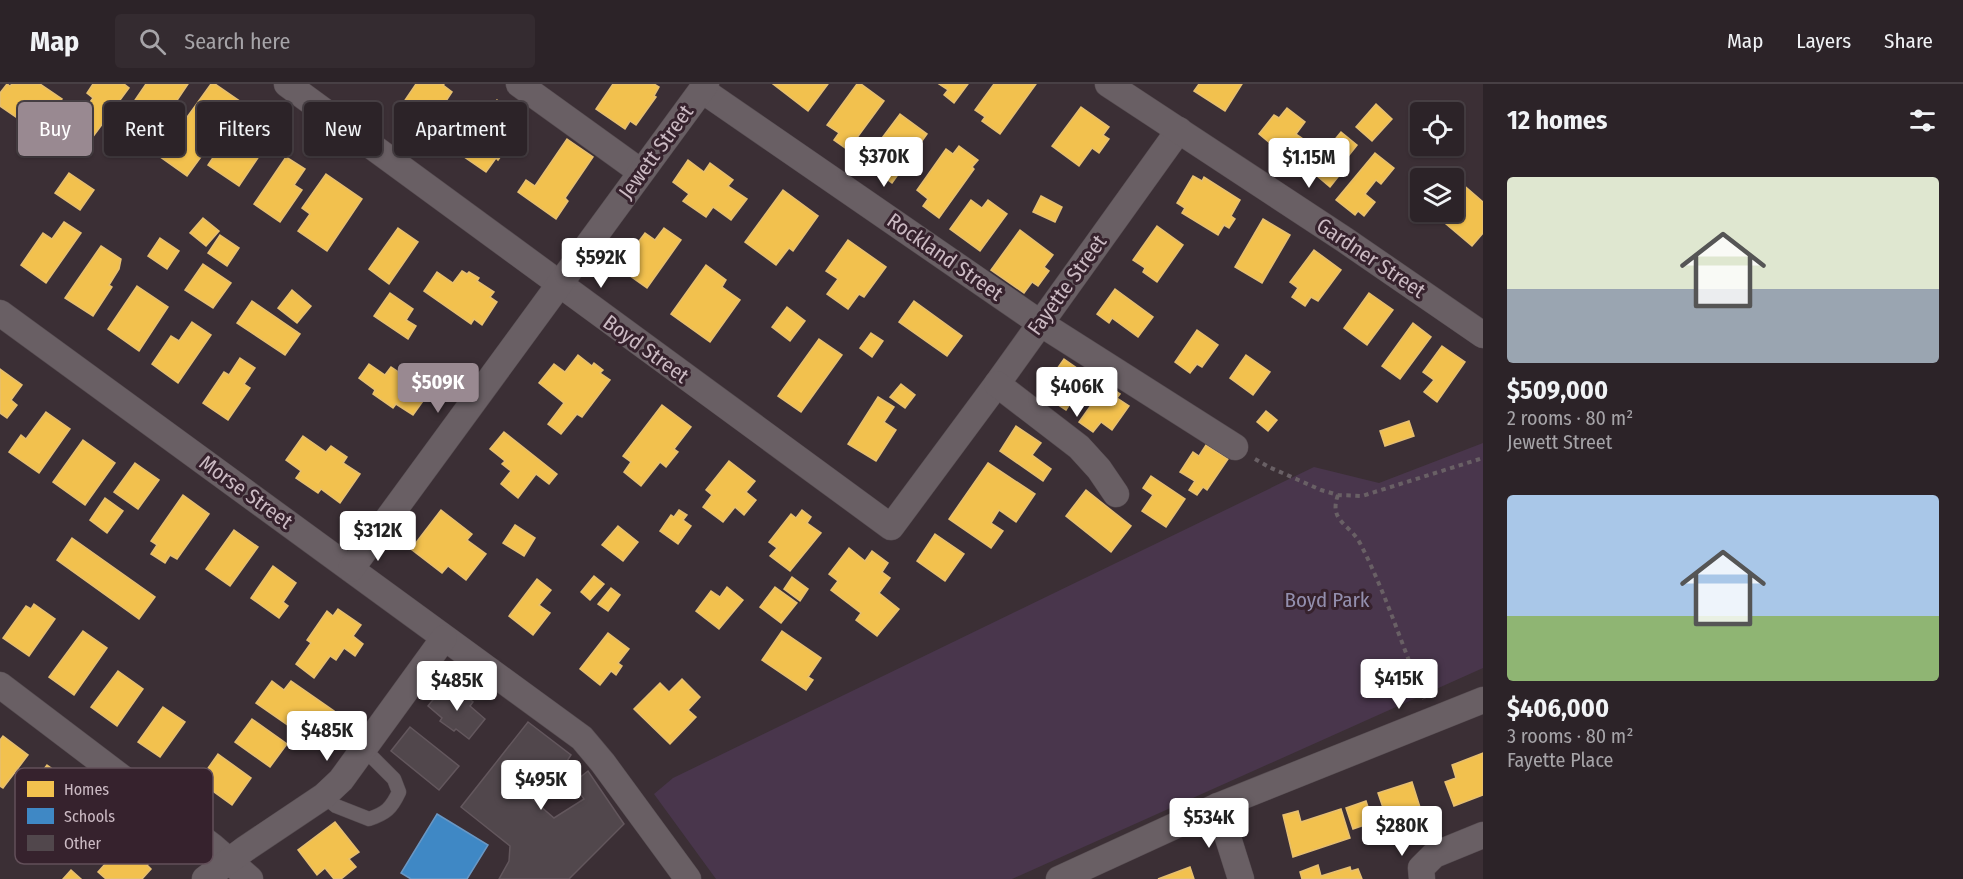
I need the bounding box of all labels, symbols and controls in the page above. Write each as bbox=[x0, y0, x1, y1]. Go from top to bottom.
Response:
search box bbox=[115, 14, 535, 68]
text: Map bbox=[30, 25, 79, 58]
icon: search bbox=[136, 25, 169, 58]
text: Search here bbox=[184, 28, 290, 55]
text: Map bbox=[1727, 28, 1763, 54]
text: Layers bbox=[1796, 28, 1851, 54]
text: Share bbox=[1884, 28, 1933, 54]
street label: Jewett Street bbox=[613, 100, 699, 204]
chip: Buy bbox=[18, 102, 92, 156]
chip: Rent bbox=[104, 102, 185, 156]
chip: Filters bbox=[197, 102, 292, 156]
chip: New bbox=[304, 102, 382, 156]
chip: Apartment bbox=[394, 102, 527, 156]
map controls bbox=[1410, 102, 1464, 222]
button: locate bbox=[1410, 102, 1464, 156]
icon: filters bbox=[1906, 104, 1939, 137]
text: 12 homes bbox=[1507, 105, 1607, 136]
pin: $370K bbox=[842, 137, 926, 188]
pin: $1.15M bbox=[1260, 138, 1358, 189]
text: $370K bbox=[859, 144, 909, 168]
text: $1.15M bbox=[1283, 145, 1335, 169]
button: layers bbox=[1410, 168, 1464, 222]
street label: Rockland Street bbox=[882, 207, 1008, 307]
street label: Gardner Street bbox=[1312, 212, 1430, 304]
icon: home bbox=[1669, 216, 1777, 324]
street label: Fayette Street bbox=[1022, 230, 1112, 340]
pin: $592K bbox=[559, 238, 643, 289]
text: $592K bbox=[576, 245, 626, 269]
street label: Boyd Street bbox=[598, 309, 694, 389]
pin: $509K bbox=[396, 363, 480, 414]
pin: $406K bbox=[1035, 367, 1119, 418]
text: $509K bbox=[412, 370, 464, 394]
text: $406K bbox=[1050, 374, 1104, 398]
text: $509,000 bbox=[1507, 375, 1608, 406]
text: 2 rooms · 80 m² bbox=[1507, 406, 1633, 430]
text: Jewett Street bbox=[1507, 430, 1612, 454]
street label: Morse Street bbox=[194, 449, 298, 535]
pin: $312K bbox=[336, 511, 420, 562]
text: $312K bbox=[354, 518, 402, 542]
icon: home bbox=[1669, 534, 1777, 642]
park label: Boyd Park bbox=[1284, 587, 1370, 613]
pin: $415K bbox=[1357, 659, 1441, 710]
pin: $485K bbox=[415, 661, 499, 712]
text: $415K bbox=[1375, 666, 1423, 690]
text: $485K bbox=[431, 668, 483, 692]
text: $406,000 bbox=[1507, 693, 1609, 724]
pin: $485K bbox=[285, 711, 369, 762]
text: $485K bbox=[301, 718, 353, 742]
text: 3 rooms · 80 m² bbox=[1507, 724, 1633, 748]
text: Fayette Place bbox=[1507, 748, 1613, 772]
pin: $495K bbox=[499, 760, 583, 811]
text: $495K bbox=[515, 767, 567, 791]
legend bbox=[15, 768, 213, 864]
text: Homes bbox=[64, 780, 109, 799]
pin: $534K bbox=[1167, 798, 1251, 849]
text: $534K bbox=[1184, 805, 1234, 829]
pin: $280K bbox=[1360, 806, 1444, 857]
text: Schools bbox=[64, 807, 115, 826]
text: $280K bbox=[1376, 813, 1428, 837]
text: Other bbox=[64, 834, 102, 853]

